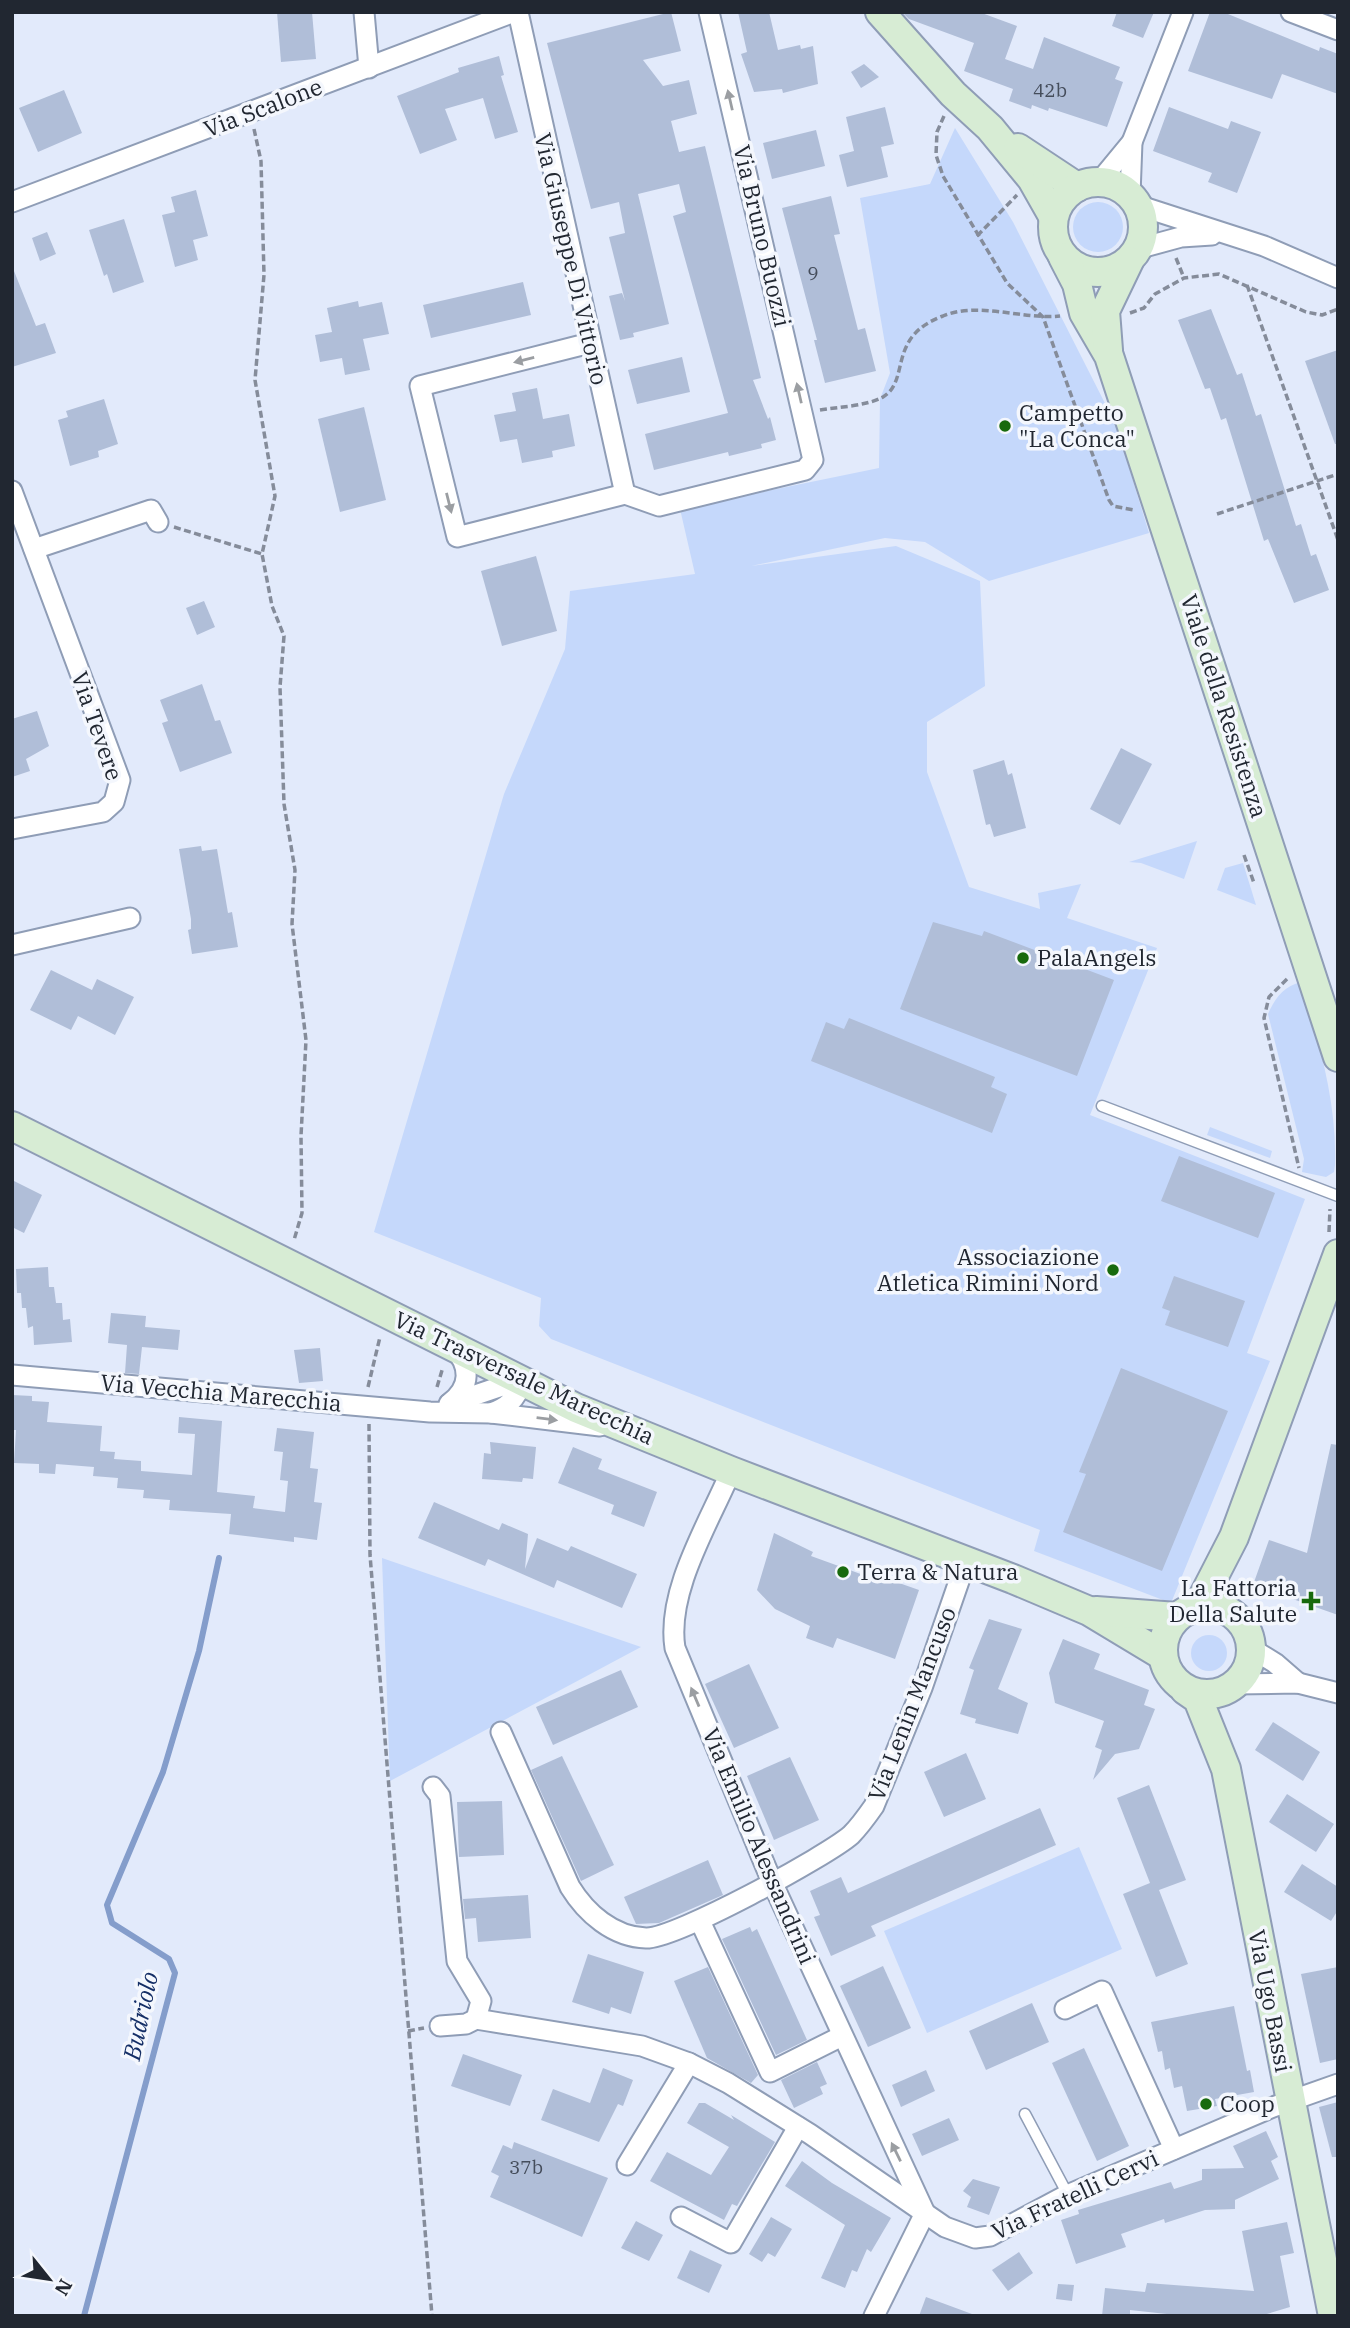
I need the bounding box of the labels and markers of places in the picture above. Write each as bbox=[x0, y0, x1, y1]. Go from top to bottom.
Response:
place label: Campetto "La Conca" bbox=[1019, 397, 1135, 453]
marker: Campetto "La Conca" bbox=[997, 418, 1013, 434]
place label: PalaAngels bbox=[1037, 942, 1157, 972]
marker: PalaAngels bbox=[1015, 950, 1031, 966]
place label: Associazione Atletica Rimini Nord bbox=[877, 1241, 1099, 1297]
marker: Associazione Atletica Rimini Nord bbox=[1105, 1262, 1121, 1278]
place label: Terra & Natura bbox=[857, 1556, 1018, 1586]
marker: Terra & Natura bbox=[835, 1564, 851, 1580]
place label: La Fattoria Della Salute bbox=[1169, 1572, 1297, 1628]
marker: La Fattoria Della Salute bbox=[1303, 1593, 1319, 1609]
place label: Coop bbox=[1220, 2088, 1275, 2118]
marker: Coop bbox=[1198, 2096, 1214, 2112]

